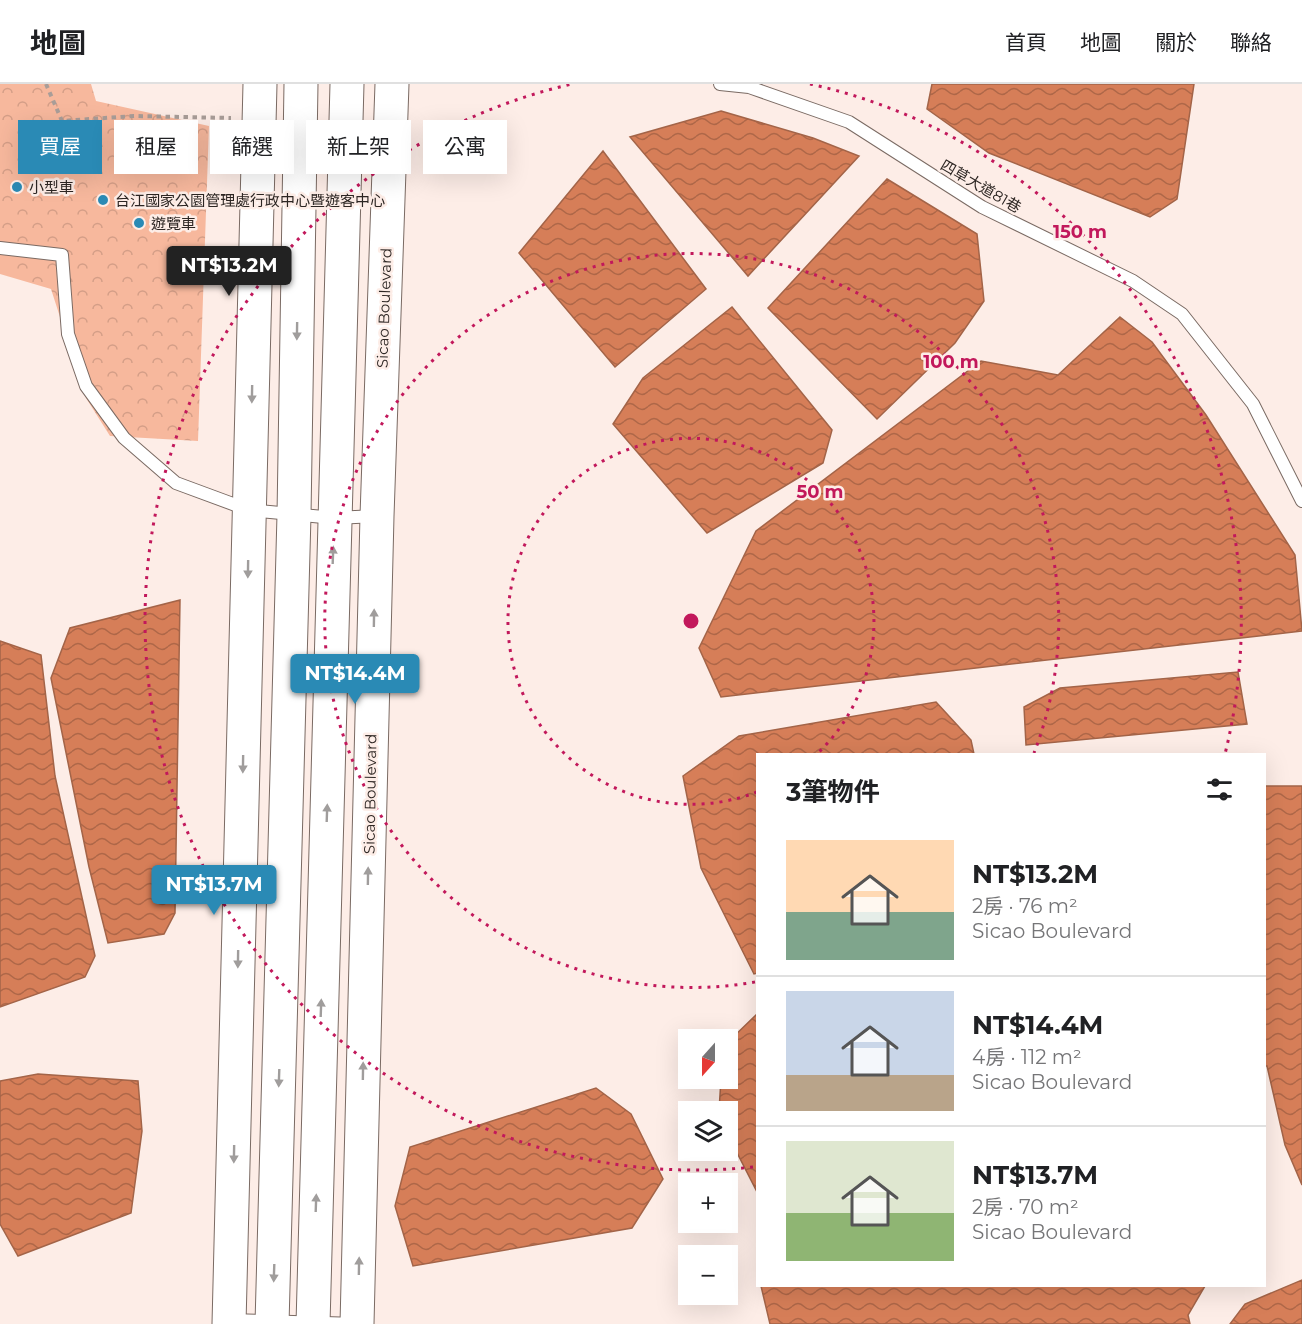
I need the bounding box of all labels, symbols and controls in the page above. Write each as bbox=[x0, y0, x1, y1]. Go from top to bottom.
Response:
text: 地圖 bbox=[30, 26, 86, 60]
text: 首頁 bbox=[1005, 30, 1047, 55]
text: 地圖 bbox=[1080, 30, 1122, 55]
text: 關於 bbox=[1155, 30, 1197, 55]
text: 聯絡 bbox=[1230, 30, 1272, 55]
chip: 買屋 bbox=[18, 120, 102, 174]
chip: 租屋 bbox=[114, 120, 198, 174]
chip: 篩選 bbox=[210, 120, 294, 174]
chip: 新上架 bbox=[306, 120, 411, 174]
chip: 公寓 bbox=[423, 120, 507, 174]
street label: 四草大道81巷 bbox=[937, 155, 1025, 217]
place label: 小型車 bbox=[29, 178, 74, 197]
marker: 小型車 bbox=[10, 180, 24, 194]
place label: 台江國家公園管理處行政中心暨遊客中心 bbox=[115, 191, 385, 210]
marker: 台江國家公園管理處行政中心暨遊客中心 bbox=[96, 193, 110, 207]
place label: 遊覽車 bbox=[151, 214, 196, 233]
marker: 遊覽車 bbox=[132, 216, 146, 230]
text: 150 m bbox=[1053, 221, 1107, 243]
pin: NT$13.2M bbox=[167, 246, 291, 297]
street label: Sicao Boulevard bbox=[372, 248, 396, 368]
text: NT$13.2M bbox=[180, 253, 278, 277]
one-way arrow bbox=[292, 322, 302, 341]
text: 100 m bbox=[923, 351, 979, 373]
one-way arrow bbox=[247, 385, 257, 404]
text: 50 m bbox=[797, 481, 843, 503]
one-way arrow bbox=[329, 545, 338, 564]
one-way arrow bbox=[243, 559, 252, 578]
one-way arrow bbox=[369, 608, 379, 627]
centre of rings bbox=[681, 611, 701, 631]
pin: NT$14.4M bbox=[293, 654, 417, 705]
text: NT$14.4M bbox=[304, 661, 406, 685]
street label: Sicao Boulevard bbox=[359, 734, 381, 854]
one-way arrow bbox=[238, 754, 248, 773]
icon: filters bbox=[1203, 773, 1236, 806]
text: 3筆物件 bbox=[786, 776, 879, 808]
one-way arrow bbox=[322, 803, 331, 822]
text: NT$13.2M bbox=[972, 858, 1098, 890]
icon: home bbox=[834, 864, 906, 936]
pin: NT$13.7M bbox=[152, 865, 276, 916]
one-way arrow bbox=[363, 866, 373, 885]
text: NT$13.7M bbox=[165, 872, 263, 896]
text: 2房 · 76 m² bbox=[972, 894, 1078, 918]
text: Sicao Boulevard bbox=[972, 919, 1132, 943]
one-way arrow bbox=[233, 949, 243, 968]
one-way arrow bbox=[317, 998, 326, 1017]
text: NT$14.4M bbox=[972, 1009, 1103, 1041]
icon: home bbox=[834, 1015, 906, 1087]
north arrow bbox=[678, 1029, 738, 1089]
map controls bbox=[678, 1029, 738, 1305]
text: 4房 · 112 m² bbox=[972, 1045, 1082, 1069]
one-way arrow bbox=[359, 1061, 368, 1080]
one-way arrow bbox=[274, 1068, 284, 1087]
text: Sicao Boulevard bbox=[972, 1070, 1132, 1094]
button: layers bbox=[678, 1101, 738, 1161]
one-way arrow bbox=[229, 1144, 238, 1163]
text: NT$13.7M bbox=[972, 1159, 1098, 1191]
icon: home bbox=[834, 1165, 906, 1237]
button: + bbox=[678, 1173, 738, 1233]
one-way arrow bbox=[312, 1193, 321, 1212]
text: 2房 · 70 m² bbox=[972, 1195, 1079, 1219]
text: Sicao Boulevard bbox=[972, 1220, 1132, 1244]
button: − bbox=[678, 1245, 738, 1305]
one-way arrow bbox=[354, 1256, 364, 1275]
one-way arrow bbox=[269, 1263, 278, 1282]

